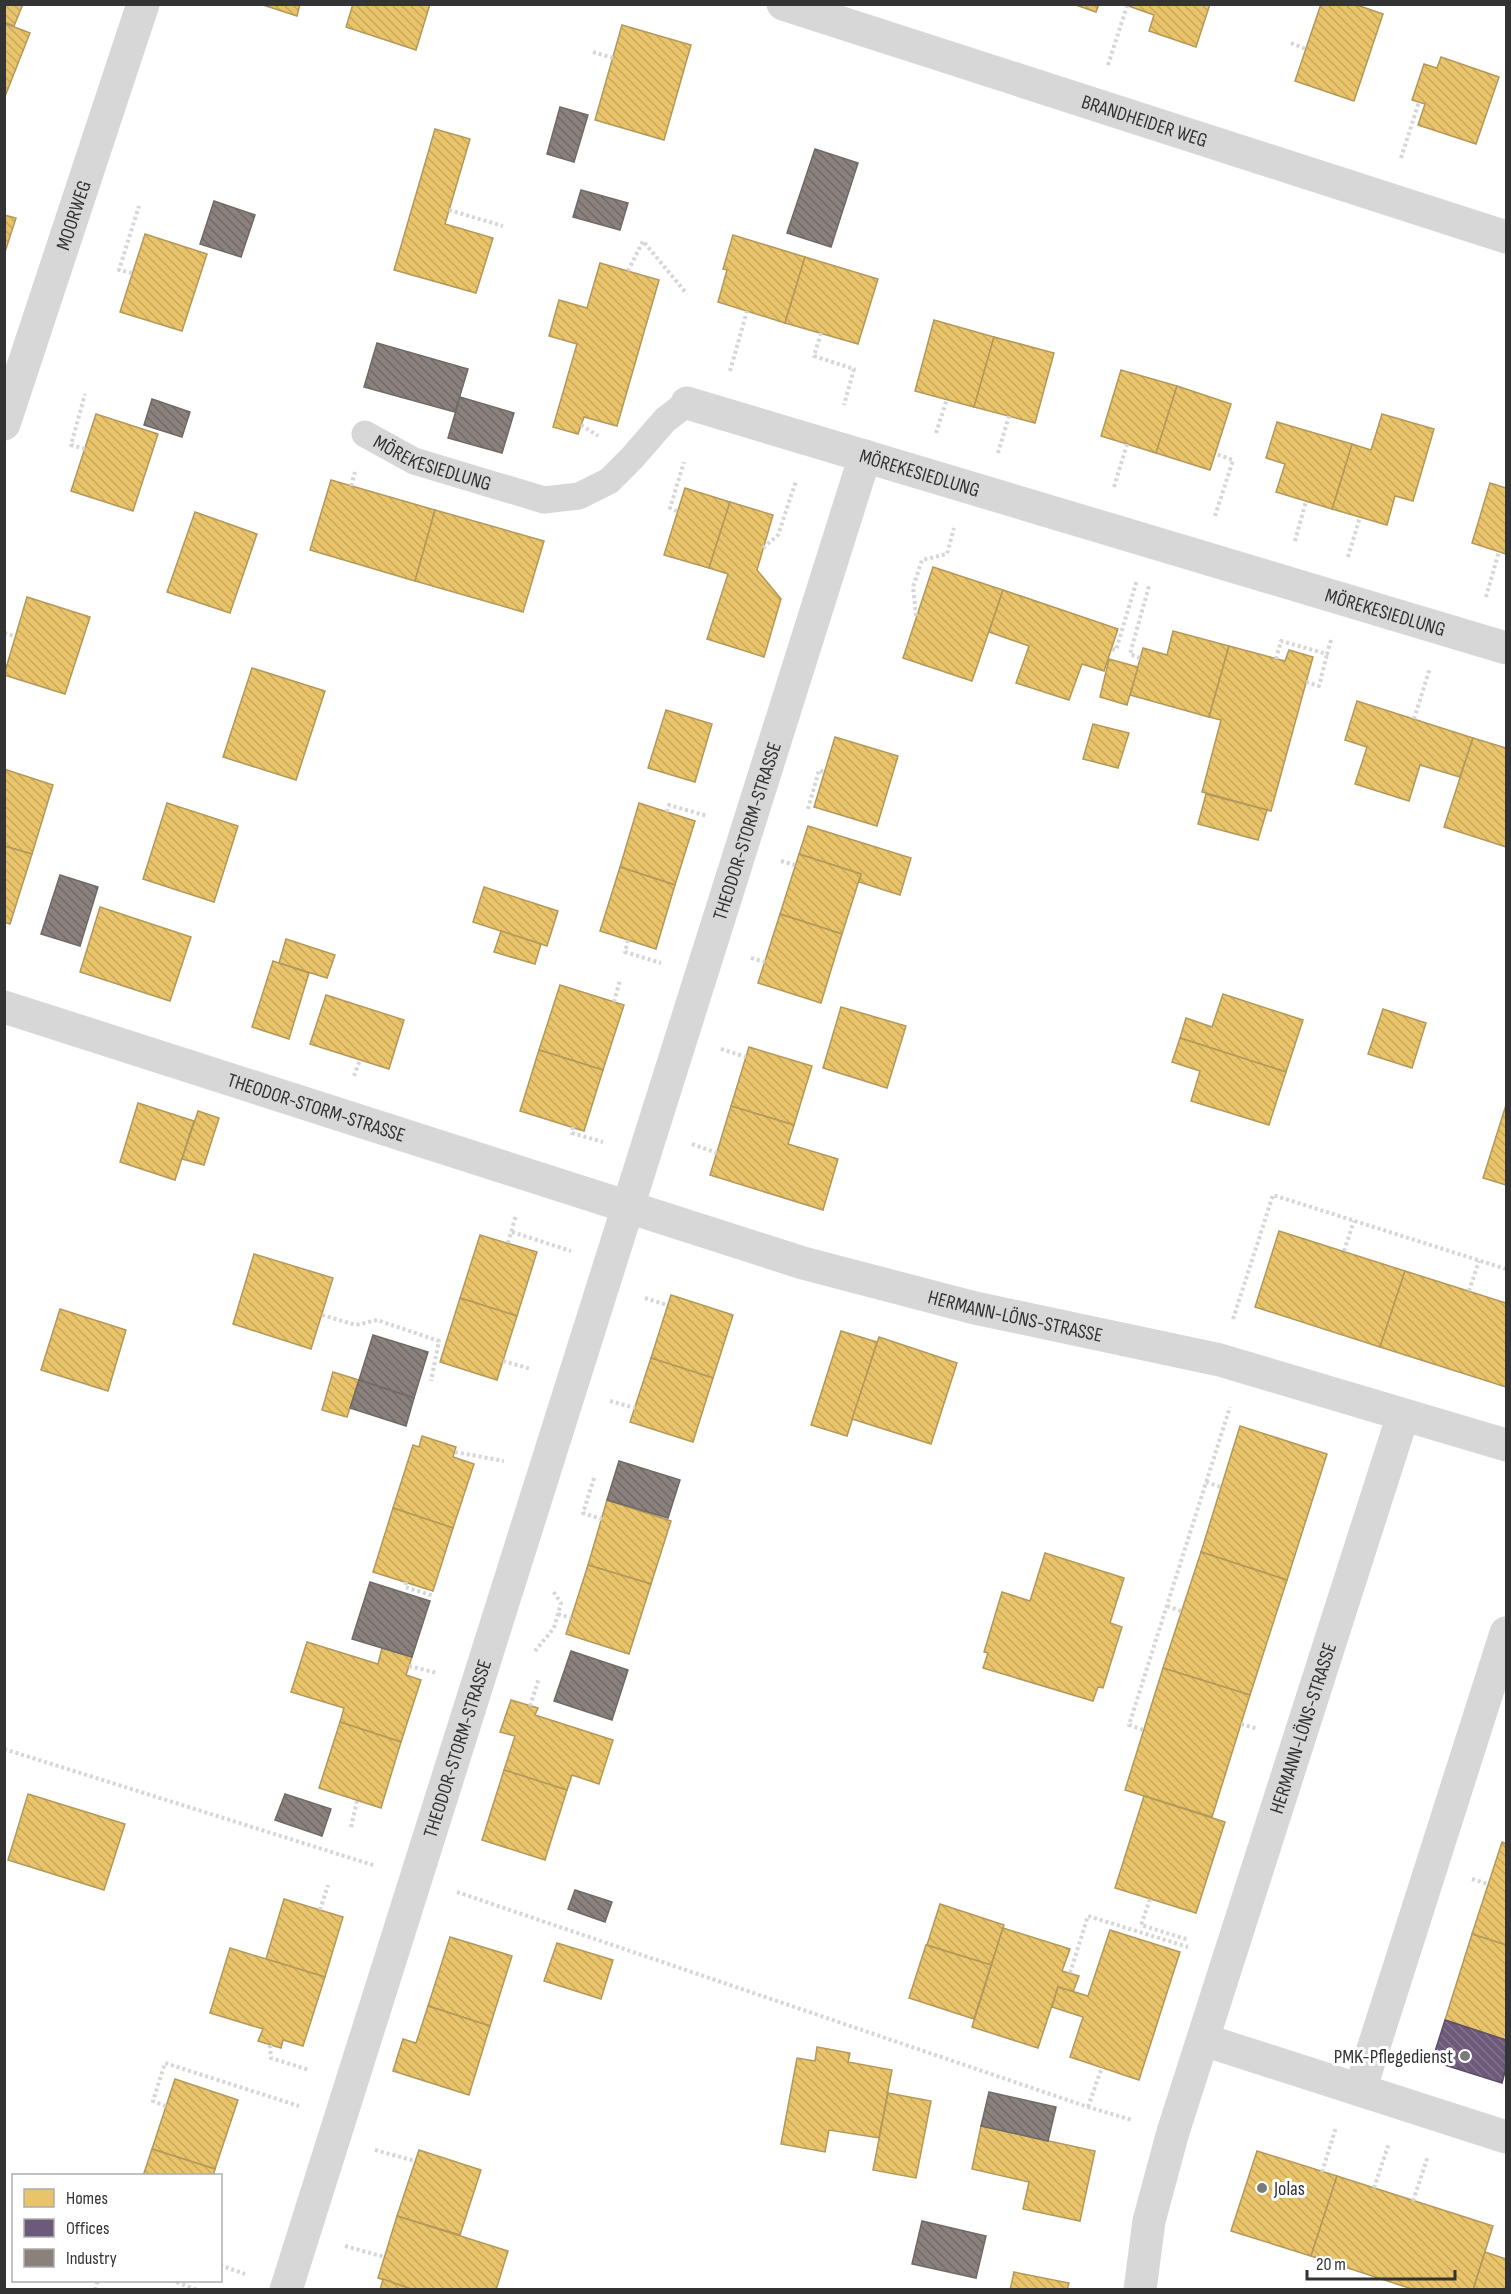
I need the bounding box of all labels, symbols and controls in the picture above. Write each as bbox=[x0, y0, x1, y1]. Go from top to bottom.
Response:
street label: BRANDHEIDER WEG bbox=[1079, 90, 1210, 153]
street label: MOORWEG bbox=[51, 178, 97, 253]
street label: MÖREKESIEDLUNG bbox=[369, 430, 494, 497]
street label: MÖREKESIEDLUNG bbox=[856, 444, 983, 503]
street label: MÖREKESIEDLUNG bbox=[1322, 584, 1448, 642]
street label: THEODOR-STORM-STRASSE bbox=[708, 739, 787, 923]
street label: THEODOR-STORM-STRASSE bbox=[224, 1068, 408, 1148]
street label: HERMANN-LÖNS-STRASSE bbox=[925, 1285, 1105, 1348]
street label: HERMANN-LÖNS-STRASSE bbox=[1265, 1640, 1342, 1817]
street label: THEODOR-STORM-STRASSE bbox=[419, 1657, 497, 1841]
place label: PMK-Pflegedienst bbox=[1334, 2045, 1453, 2069]
marker: PMK-Pflegedienst bbox=[1458, 2049, 1472, 2063]
legend bbox=[12, 2174, 222, 2282]
place label: Jolas bbox=[1273, 2177, 1305, 2201]
marker: Jolas bbox=[1255, 2181, 1269, 2195]
text: Homes bbox=[66, 2188, 108, 2209]
text: Offices bbox=[66, 2218, 109, 2239]
scale bar bbox=[1307, 2243, 1456, 2281]
text: Industry bbox=[66, 2248, 117, 2269]
text: 20 m bbox=[1316, 2254, 1346, 2275]

